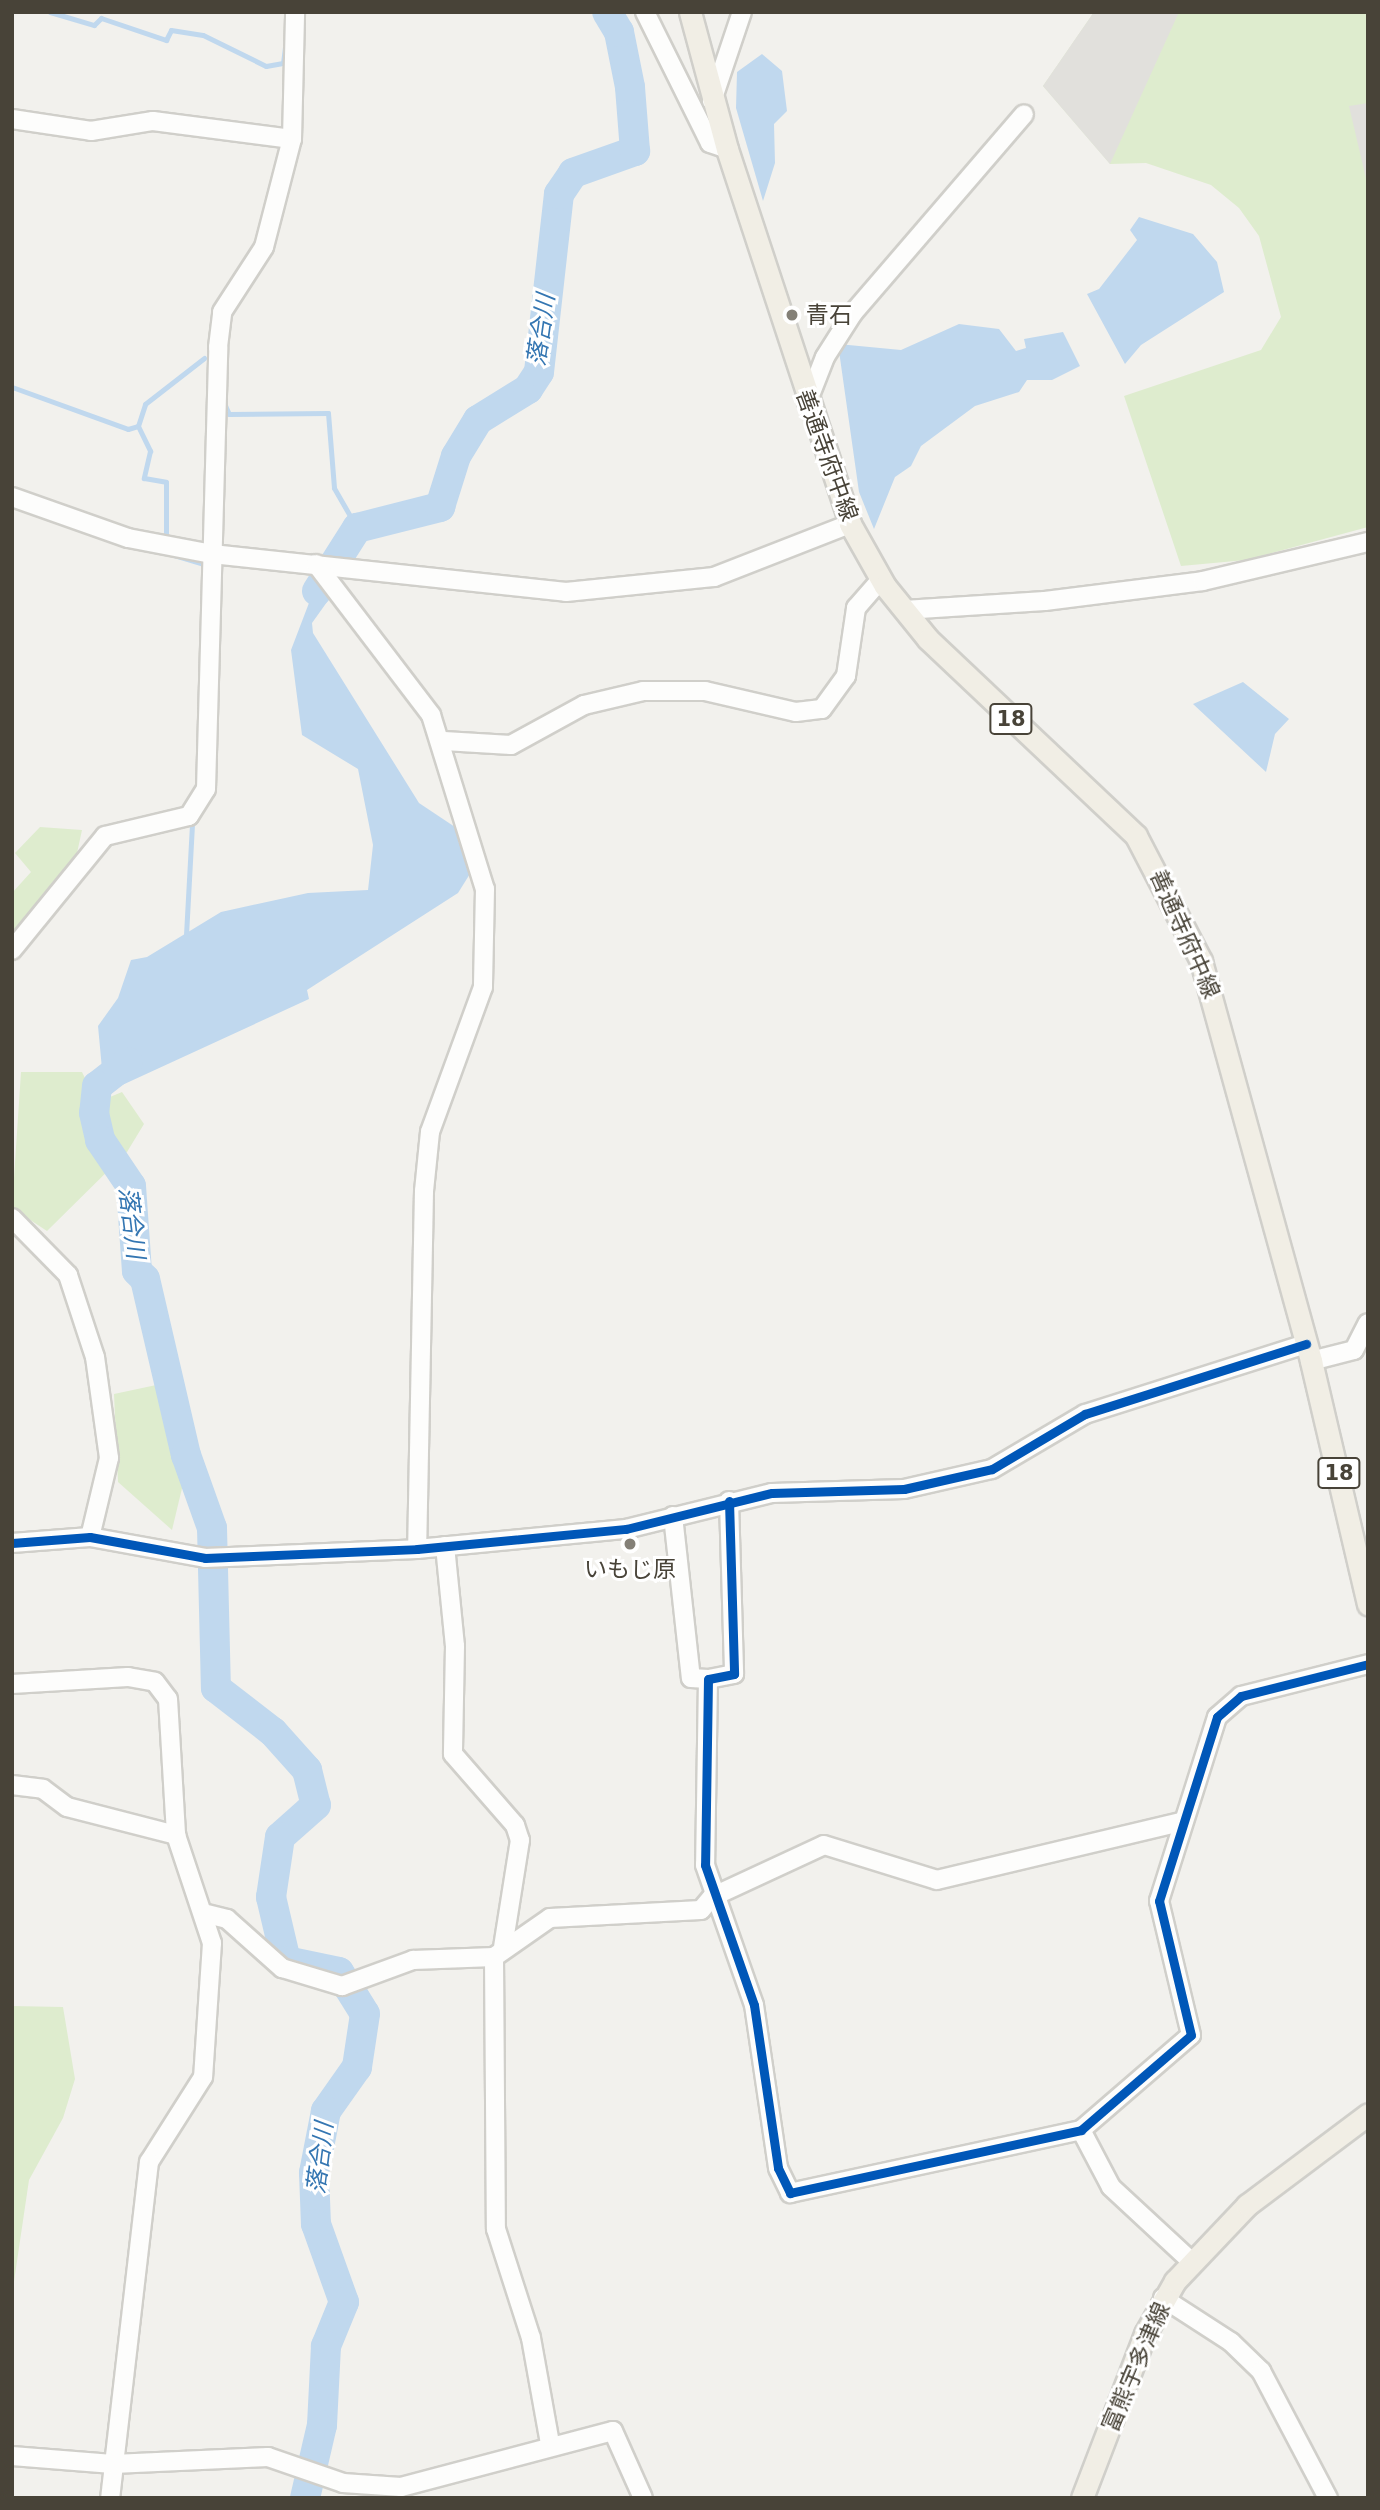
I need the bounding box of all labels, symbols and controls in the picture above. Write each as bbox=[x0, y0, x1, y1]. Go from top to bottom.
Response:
water label: 落合川 bbox=[523, 292, 561, 368]
place label: 青石 bbox=[806, 301, 852, 329]
marker: 青石 bbox=[784, 307, 800, 323]
street label: 善通寺府中線 bbox=[790, 385, 864, 525]
road number: 18 bbox=[988, 702, 1034, 736]
street label: 善通寺府中線 bbox=[1144, 865, 1226, 1003]
water label: 落合川 bbox=[112, 1186, 150, 1260]
road number: 18 bbox=[1316, 1456, 1362, 1490]
marker: いもじ原 bbox=[622, 1536, 638, 1552]
place label: いもじ原 bbox=[584, 1555, 676, 1583]
water label: 落合川 bbox=[302, 2121, 340, 2195]
street label: 富熊宇多津線 bbox=[1096, 2298, 1176, 2436]

